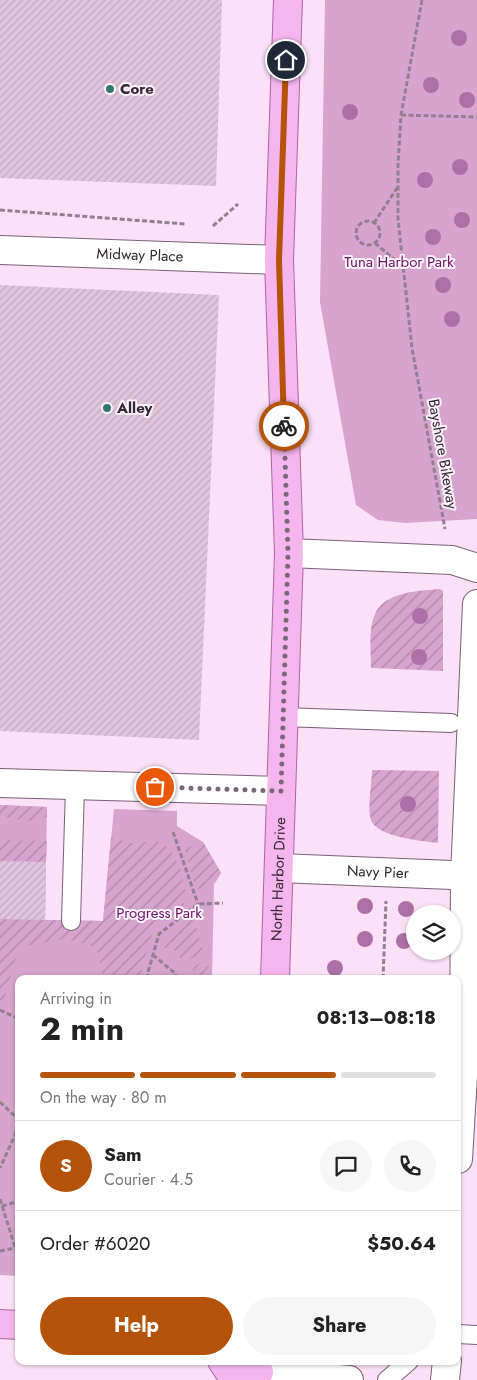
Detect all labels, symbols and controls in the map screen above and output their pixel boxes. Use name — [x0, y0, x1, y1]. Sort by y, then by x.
pin — [265, 39, 307, 81]
icon: home — [272, 46, 300, 74]
place label: Core — [120, 78, 154, 100]
marker: Core — [104, 83, 116, 95]
street label: Midway Place — [96, 242, 184, 268]
park label: Tuna Harbor Park — [344, 251, 454, 273]
place label: Alley — [116, 397, 152, 419]
street label: Bayshore Bikeway — [422, 397, 464, 511]
courier — [259, 401, 309, 451]
marker: Alley — [101, 402, 113, 414]
icon: bike — [270, 412, 298, 440]
pin — [134, 766, 176, 808]
icon: bag — [141, 773, 169, 801]
street label: North Harbor Drive — [265, 816, 291, 941]
street label: Navy Pier — [347, 860, 410, 884]
park label: Progress Park — [116, 902, 202, 924]
map controls — [406, 905, 461, 960]
button: layers — [406, 905, 461, 960]
text: Arriving in — [40, 987, 112, 1010]
text: 08:13–08:18 — [317, 1004, 436, 1031]
text: 2 min — [40, 1006, 124, 1052]
text: On the way · 80 m — [40, 1086, 167, 1109]
button: chat — [320, 1140, 372, 1192]
button: phone — [384, 1140, 436, 1192]
text: Sam — [104, 1141, 142, 1168]
text: S — [60, 1152, 72, 1179]
text: Courier · 4.5 — [104, 1168, 193, 1191]
text: Order #6020 — [40, 1230, 150, 1257]
text: $50.64 — [367, 1230, 436, 1257]
button: Help — [40, 1297, 233, 1355]
button: Share — [243, 1297, 436, 1355]

